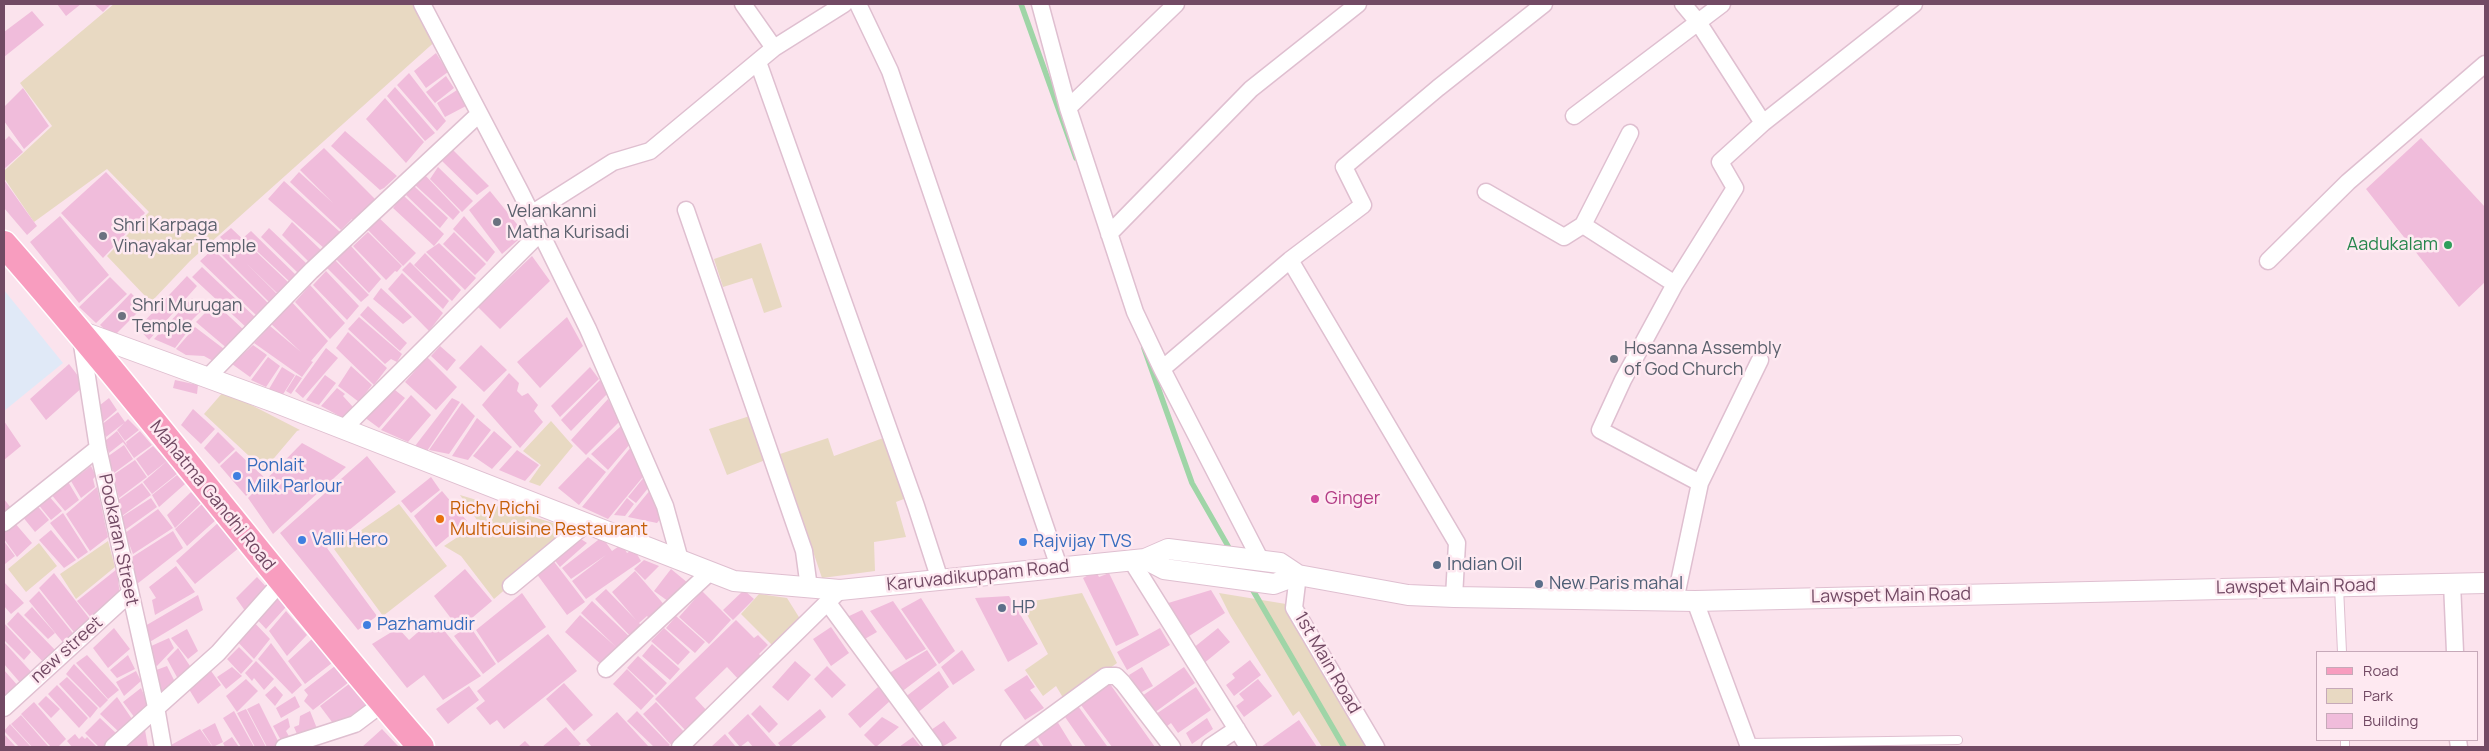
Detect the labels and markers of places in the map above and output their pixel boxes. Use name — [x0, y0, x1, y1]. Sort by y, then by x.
place label: Velankanni Matha Kurisadi — [507, 201, 629, 243]
place label: Shri Karpaga Vinayakar Temple — [113, 215, 256, 258]
marker: Velankanni Matha Kurisadi — [491, 216, 503, 228]
marker: Shri Karpaga Vinayakar Temple — [97, 230, 109, 242]
place label: Aadukalam — [2347, 234, 2438, 256]
marker: Aadukalam — [2442, 239, 2454, 251]
place label: Shri Murugan Temple — [132, 295, 242, 338]
marker: Shri Murugan Temple — [116, 310, 128, 322]
place label: Hosanna Assembly of God Church — [1624, 338, 1781, 380]
marker: Hosanna Assembly of God Church — [1608, 353, 1620, 365]
place label: Ponlait Milk Parlour — [247, 455, 342, 498]
marker: Ponlait Milk Parlour — [231, 470, 243, 482]
place label: Ginger — [1325, 488, 1380, 510]
marker: Ginger — [1309, 493, 1321, 505]
place label: Richy Richi Multicuisine Restaurant — [450, 498, 648, 540]
marker: Richy Richi Multicuisine Restaurant — [434, 513, 446, 525]
place label: Valli Hero — [312, 529, 388, 551]
place label: Rajvijay TVS — [1033, 531, 1132, 553]
marker: Valli Hero — [296, 534, 308, 546]
marker: Rajvijay TVS — [1017, 536, 1029, 548]
place label: Indian Oil — [1447, 554, 1522, 576]
marker: Indian Oil — [1431, 559, 1443, 571]
place label: New Paris mahal — [1549, 573, 1683, 595]
marker: New Paris mahal — [1533, 578, 1545, 590]
place label: HP — [1012, 597, 1035, 619]
marker: HP — [996, 602, 1008, 614]
place label: Pazhamudir — [377, 614, 475, 636]
marker: Pazhamudir — [361, 619, 373, 631]

